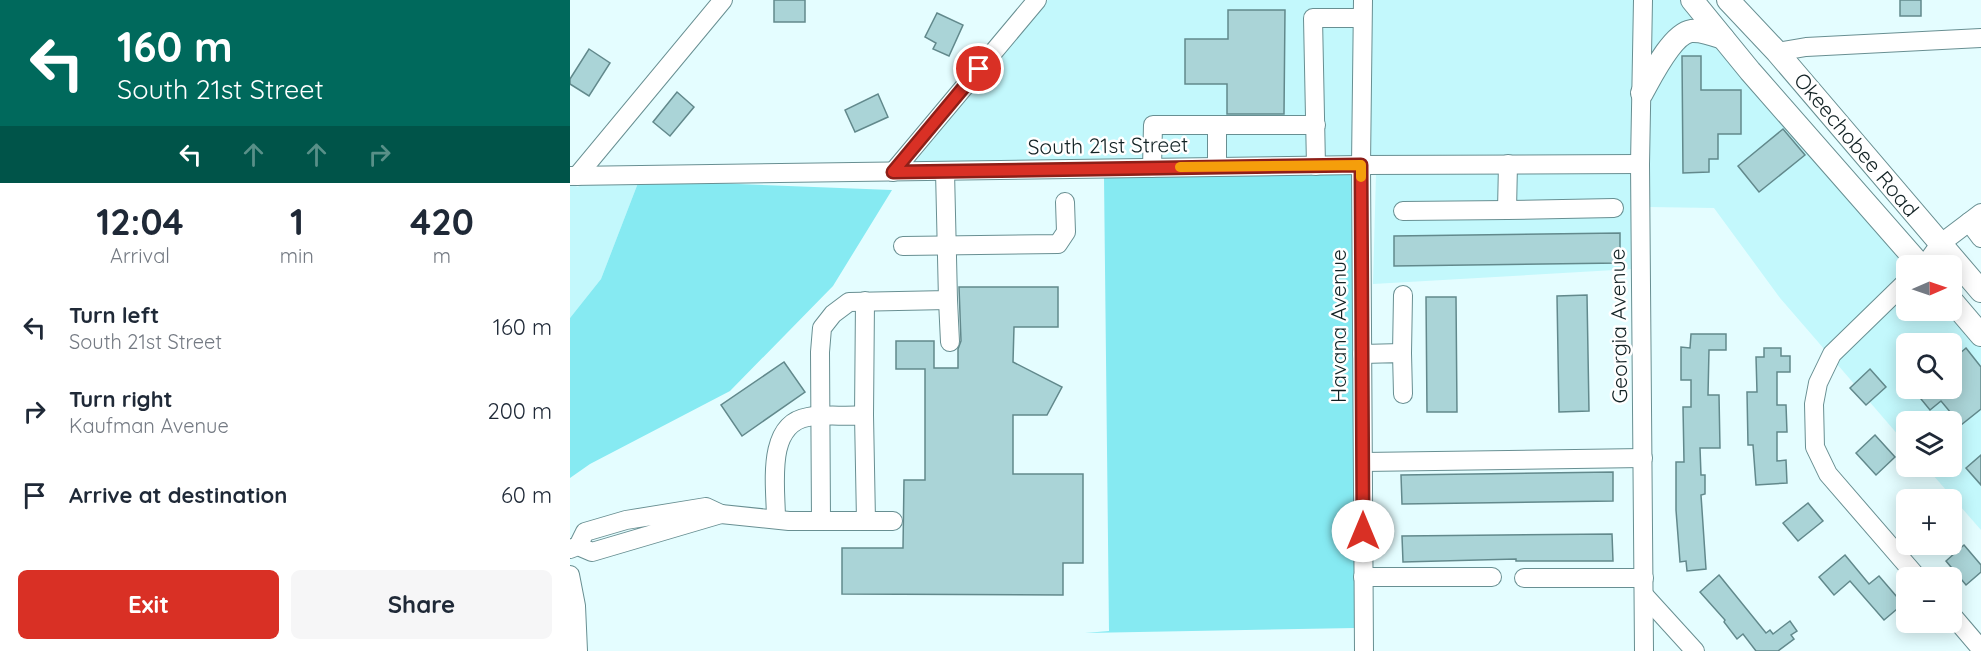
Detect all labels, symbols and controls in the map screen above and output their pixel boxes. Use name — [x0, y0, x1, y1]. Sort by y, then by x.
text: 160 m — [117, 20, 233, 73]
icon: left — [18, 24, 96, 102]
pin — [953, 43, 1004, 94]
icon: arrive — [962, 52, 995, 85]
street label: Okeechobee Road — [1789, 67, 1925, 222]
text: South 21st Street — [117, 72, 324, 106]
street label: South 21st Street — [1027, 131, 1189, 159]
icon: left — [174, 138, 207, 171]
icon: ahead — [237, 138, 270, 171]
icon: ahead — [300, 138, 333, 171]
icon: right — [363, 138, 396, 171]
text: 12:04 — [96, 199, 184, 244]
text: 1 — [290, 199, 304, 244]
text: 420 — [410, 199, 474, 244]
text: Arrival — [110, 243, 170, 268]
text: min — [280, 243, 314, 268]
text: m — [433, 243, 451, 268]
street label: Georgia Avenue — [1604, 248, 1632, 404]
street label: Havana Avenue — [1325, 249, 1351, 403]
north arrow — [1896, 255, 1962, 321]
map controls — [1896, 255, 1962, 633]
text: Turn left — [69, 301, 159, 329]
icon: left — [18, 311, 51, 344]
text: 160 m — [493, 313, 552, 341]
text: South 21st Street — [69, 329, 222, 354]
button: search — [1896, 333, 1962, 399]
text: Turn right — [69, 385, 173, 413]
icon: right — [18, 395, 51, 428]
text: 200 m — [488, 397, 552, 425]
button: layers — [1896, 411, 1962, 477]
text: Kaufman Avenue — [69, 413, 229, 438]
icon: arrive — [18, 479, 51, 512]
text: Arrive at destination — [69, 481, 287, 509]
text: 60 m — [501, 481, 552, 509]
button: + — [1896, 489, 1962, 555]
position arrow — [1331, 499, 1395, 563]
button: − — [1896, 567, 1962, 633]
button: Exit — [18, 570, 279, 639]
button: Share — [291, 570, 552, 639]

